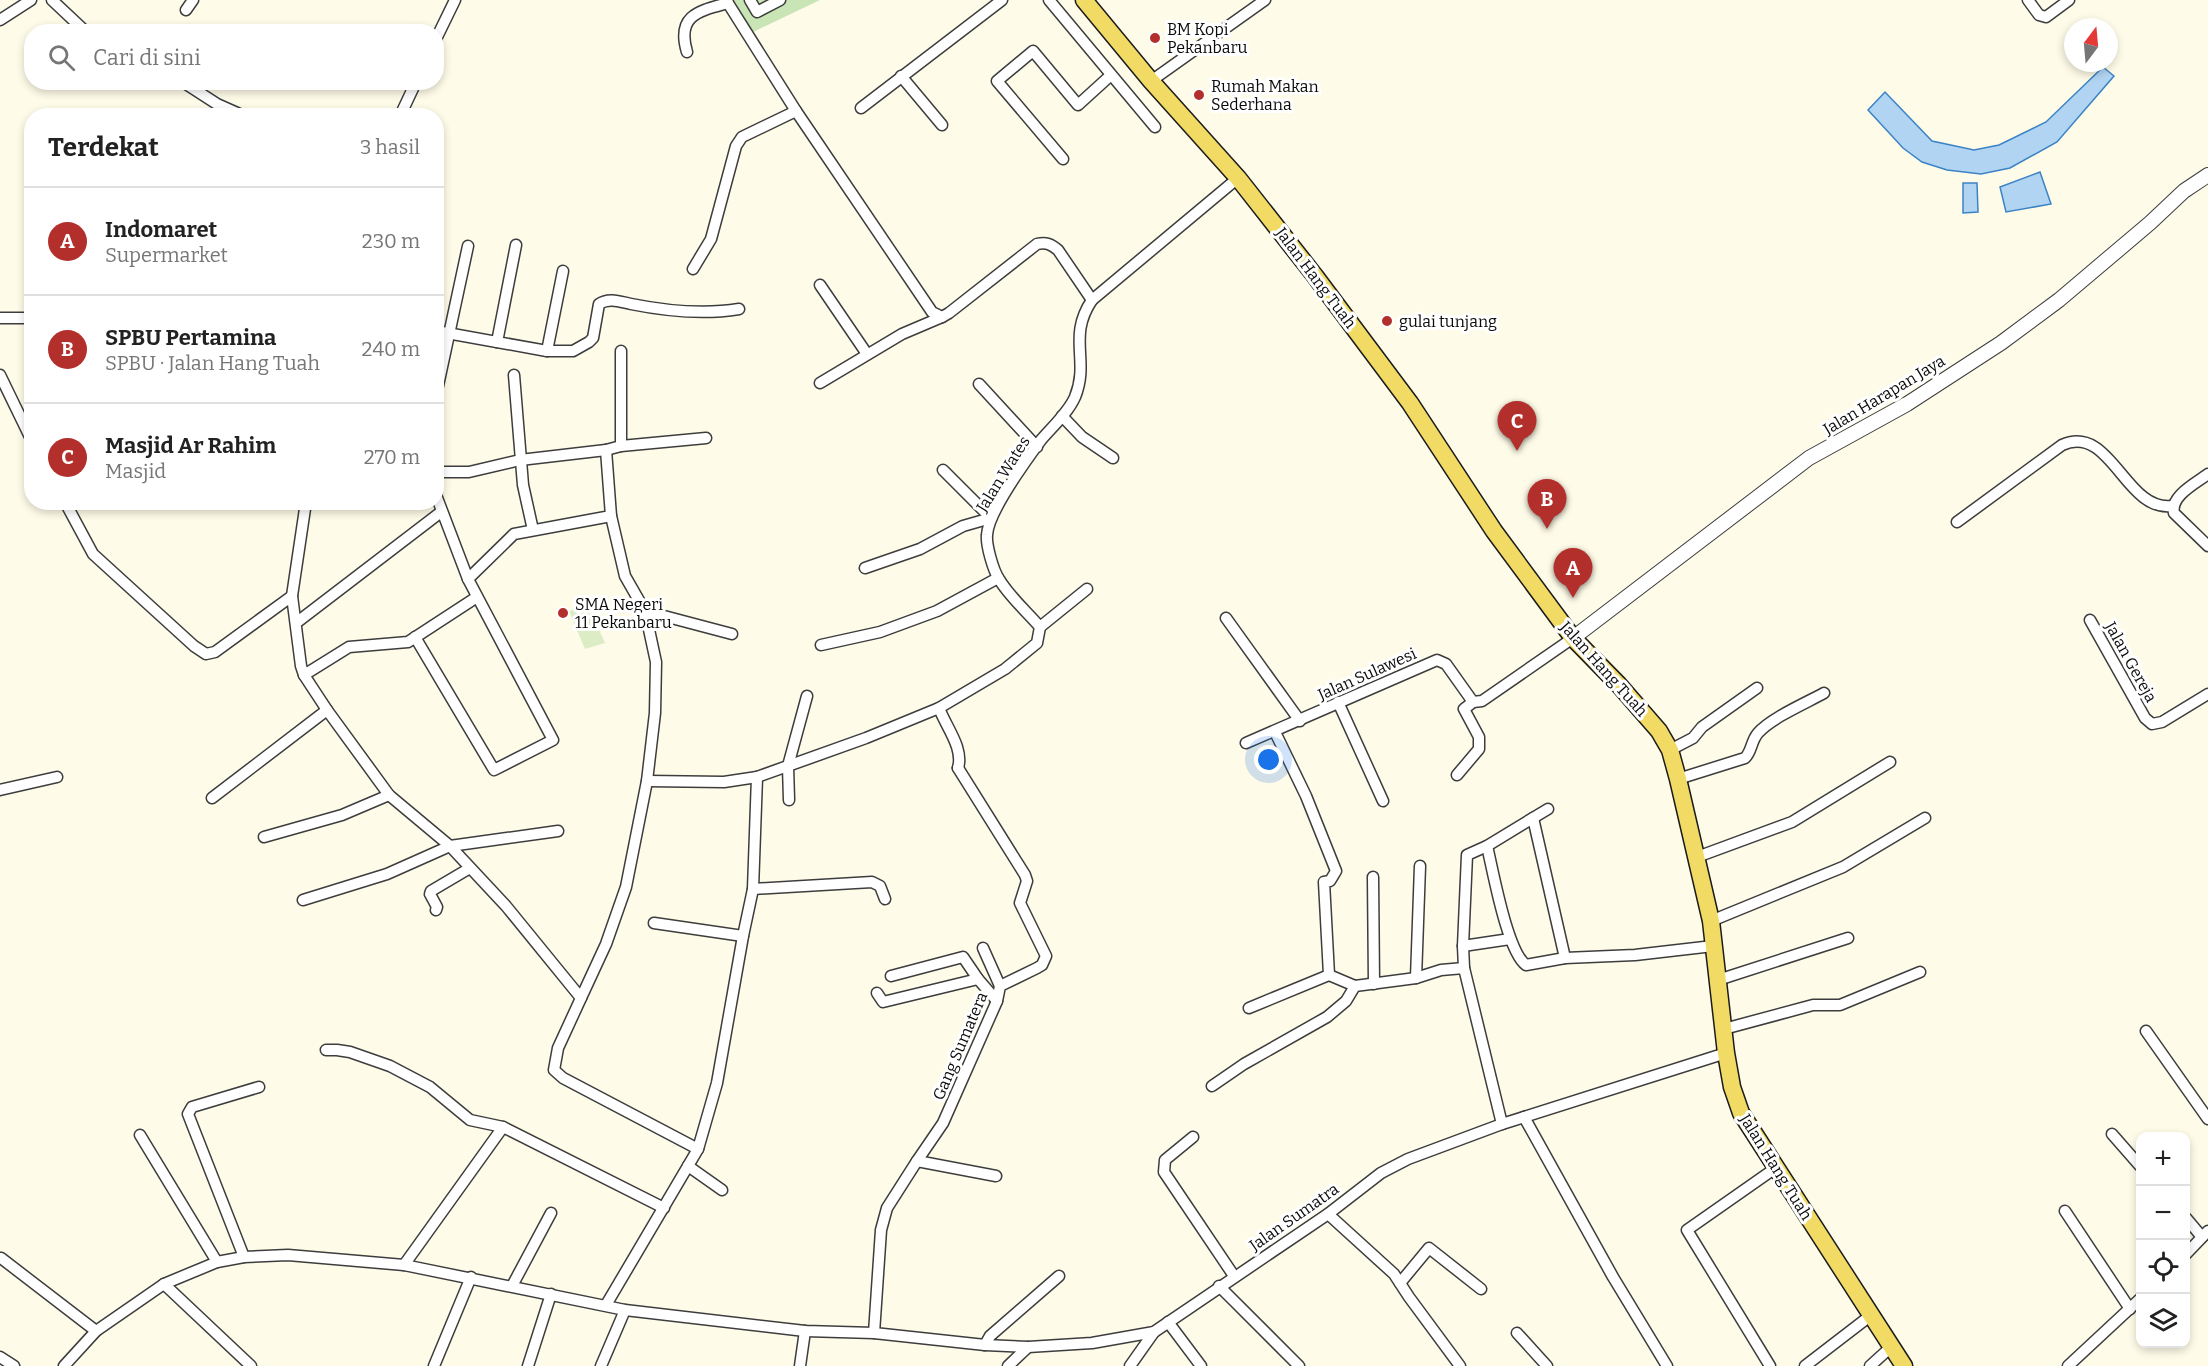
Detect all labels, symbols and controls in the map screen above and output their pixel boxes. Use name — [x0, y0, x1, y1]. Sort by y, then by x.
north arrow — [2064, 18, 2118, 72]
place label: BM Kopi Pekanbaru — [1167, 20, 1248, 57]
search box — [24, 24, 444, 90]
marker: BM Kopi Pekanbaru — [1148, 31, 1162, 45]
icon: search — [45, 41, 78, 74]
text: Cari di sini — [93, 44, 201, 71]
place label: Rumah Makan Sederhana — [1211, 77, 1319, 114]
marker: Rumah Makan Sederhana — [1192, 88, 1206, 102]
text: Terdekat — [48, 132, 159, 163]
text: 3 hasil — [360, 135, 420, 159]
text: Indomaret — [105, 216, 217, 243]
street label: Jalan Hang Tuah — [1271, 223, 1360, 332]
text: A — [60, 229, 75, 253]
text: 230 m — [362, 229, 420, 253]
text: Supermarket — [105, 243, 228, 267]
place label: gulai tunjang — [1399, 312, 1497, 331]
marker: gulai tunjang — [1380, 314, 1394, 328]
text: SPBU Pertamina — [105, 324, 276, 351]
text: B — [61, 337, 74, 361]
text: 240 m — [362, 337, 420, 361]
text: SPBU · Jalan Hang Tuah — [105, 351, 320, 375]
street label: Jalan Harapan Jaya — [1819, 351, 1948, 439]
pin: C — [1498, 402, 1537, 451]
text: Masjid Ar Rahim — [105, 432, 276, 459]
street label: Jalan Wates — [972, 433, 1034, 516]
text: C — [61, 445, 74, 469]
text: 270 m — [364, 445, 420, 469]
text: Masjid — [105, 459, 166, 483]
pin: B — [1528, 480, 1566, 529]
pin: A — [1554, 548, 1592, 598]
place label: SMA Negeri 11 Pekanbaru — [575, 595, 672, 632]
marker: SMA Negeri 11 Pekanbaru — [556, 606, 570, 620]
street label: Jalan Hang Tuah — [1556, 617, 1652, 720]
street label: Jalan Gereja — [2101, 618, 2161, 706]
street label: Jalan Sulawesi — [1314, 644, 1419, 705]
your location — [1254, 745, 1283, 774]
street label: Gang Sumatera — [929, 989, 991, 1103]
street label: Jalan Hang Tuah — [1735, 1110, 1816, 1224]
map controls — [2136, 1132, 2190, 1348]
button: + — [2136, 1132, 2190, 1186]
street label: Jalan Sumatra — [1245, 1179, 1342, 1255]
button: − — [2136, 1186, 2190, 1240]
button: locate — [2136, 1240, 2190, 1294]
button: layers — [2136, 1294, 2190, 1348]

